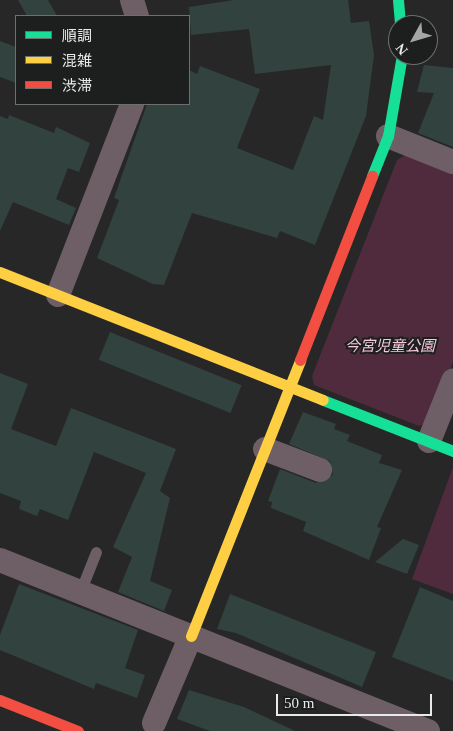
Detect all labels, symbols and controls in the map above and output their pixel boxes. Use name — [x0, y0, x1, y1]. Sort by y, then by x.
legend — [15, 15, 190, 105]
north arrow — [388, 15, 438, 65]
text: 順調 — [62, 28, 92, 44]
text: N — [393, 40, 411, 58]
text: 混雑 — [62, 53, 92, 69]
text: 渋滞 — [62, 78, 92, 94]
park label: 今宮児童公園 — [345, 338, 435, 356]
scale bar — [278, 684, 434, 716]
text: 50 m — [284, 695, 314, 711]

